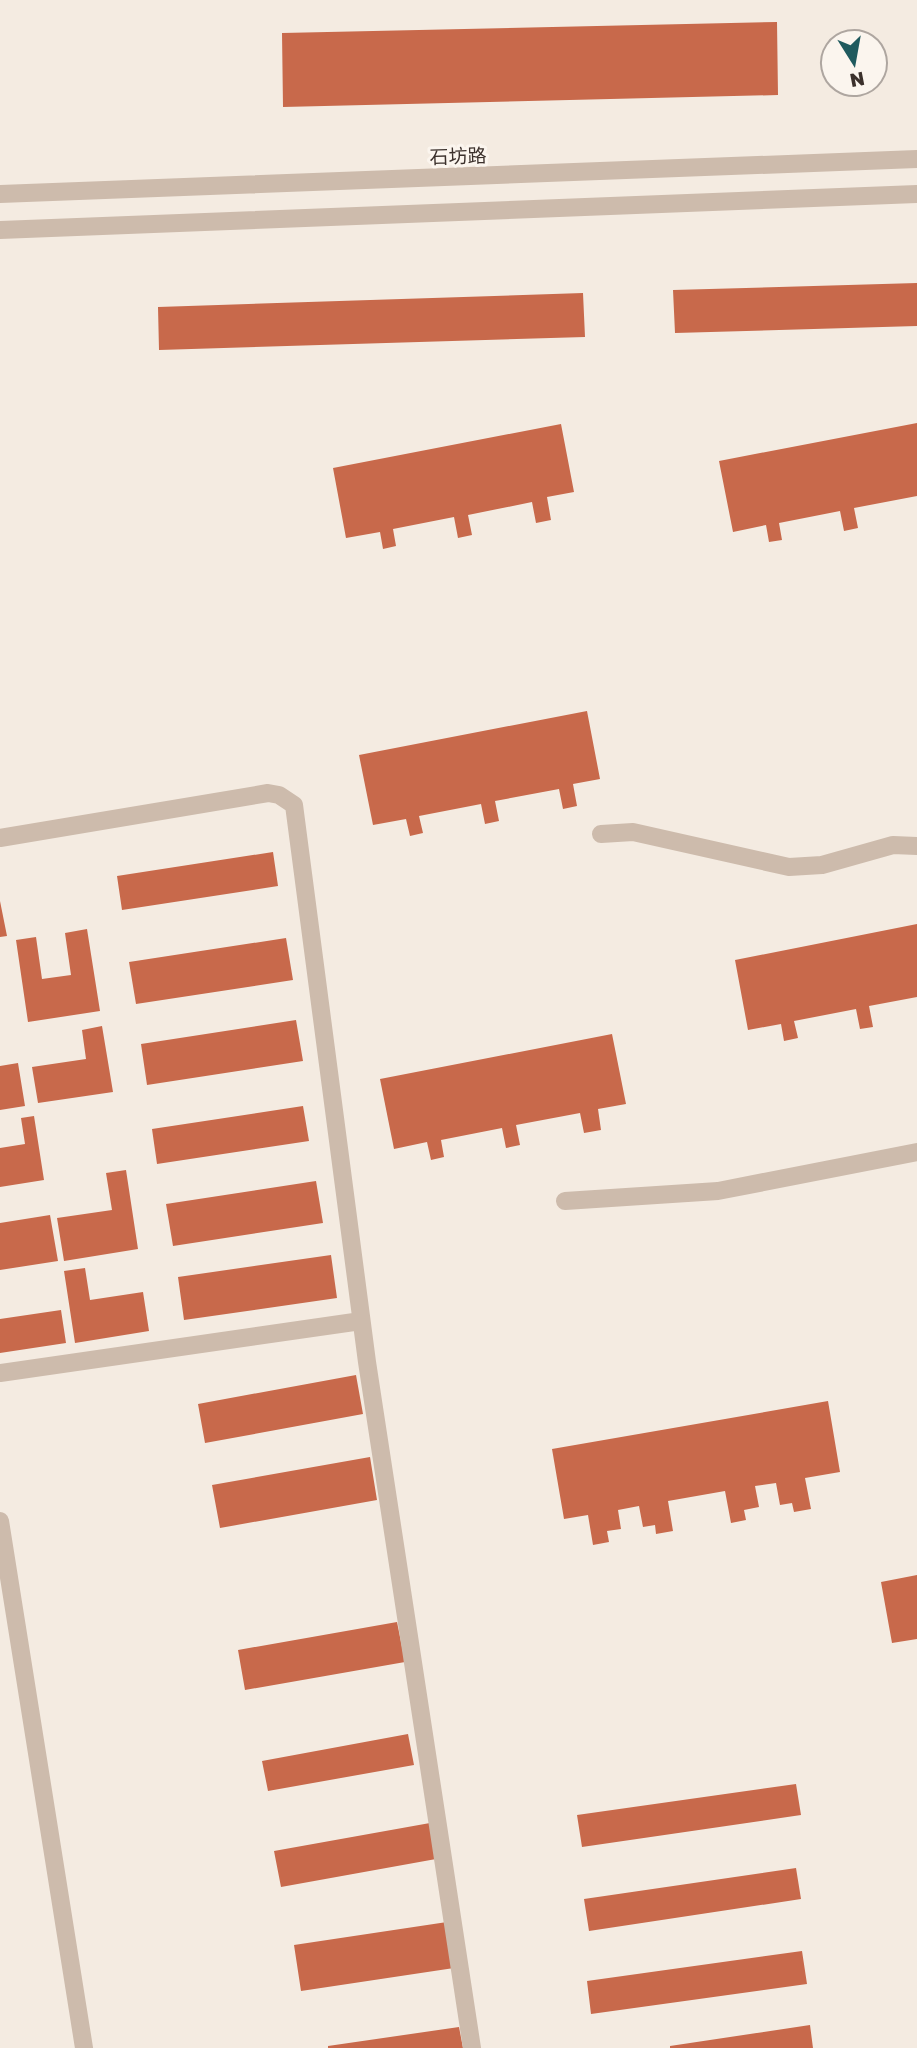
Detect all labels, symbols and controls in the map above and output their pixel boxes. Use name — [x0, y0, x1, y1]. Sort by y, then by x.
north arrow — [819, 28, 889, 98]
text: N — [848, 68, 867, 93]
street label: 石坊路 — [429, 143, 487, 168]

